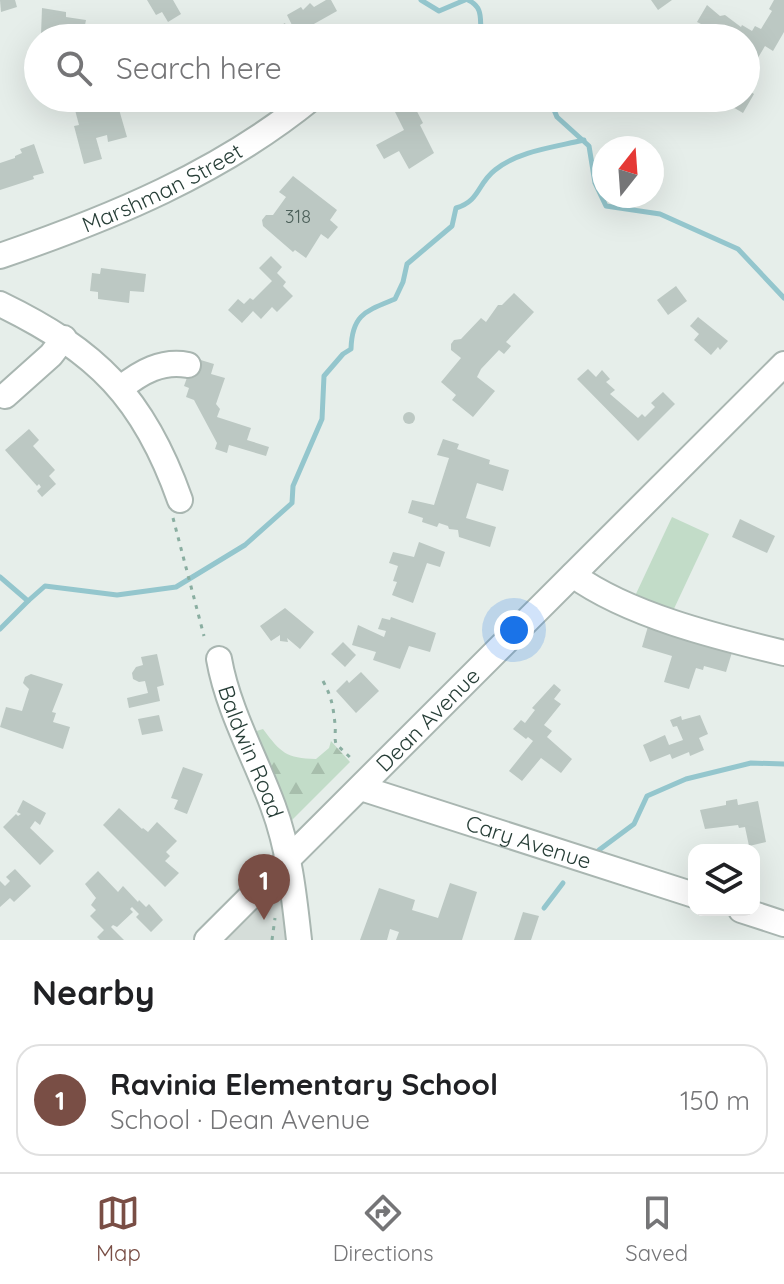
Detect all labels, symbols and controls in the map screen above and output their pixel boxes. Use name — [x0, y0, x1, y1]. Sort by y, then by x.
search box — [24, 24, 760, 112]
icon: search — [52, 46, 96, 90]
text: Search here — [116, 49, 282, 87]
north arrow — [592, 136, 664, 208]
street label: Marshman Street — [78, 137, 248, 239]
house number: 318 — [285, 205, 311, 228]
your location — [494, 610, 534, 650]
street label: Dean Avenue — [370, 662, 486, 777]
street label: Baldwin Road — [212, 682, 290, 821]
street label: Cary Avenue — [462, 809, 595, 875]
map controls — [688, 844, 760, 916]
button: layers — [688, 844, 760, 916]
pin: 1 — [238, 854, 290, 920]
text: Nearby — [32, 971, 155, 1014]
text: Ravinia Elementary School — [110, 1065, 498, 1103]
text: 1 — [55, 1084, 65, 1117]
text: 150 m — [680, 1084, 750, 1117]
text: School · Dean Avenue — [110, 1103, 370, 1136]
tab: Map — [96, 1191, 141, 1267]
tab: Directions — [333, 1191, 433, 1267]
tab: Saved — [625, 1191, 688, 1267]

